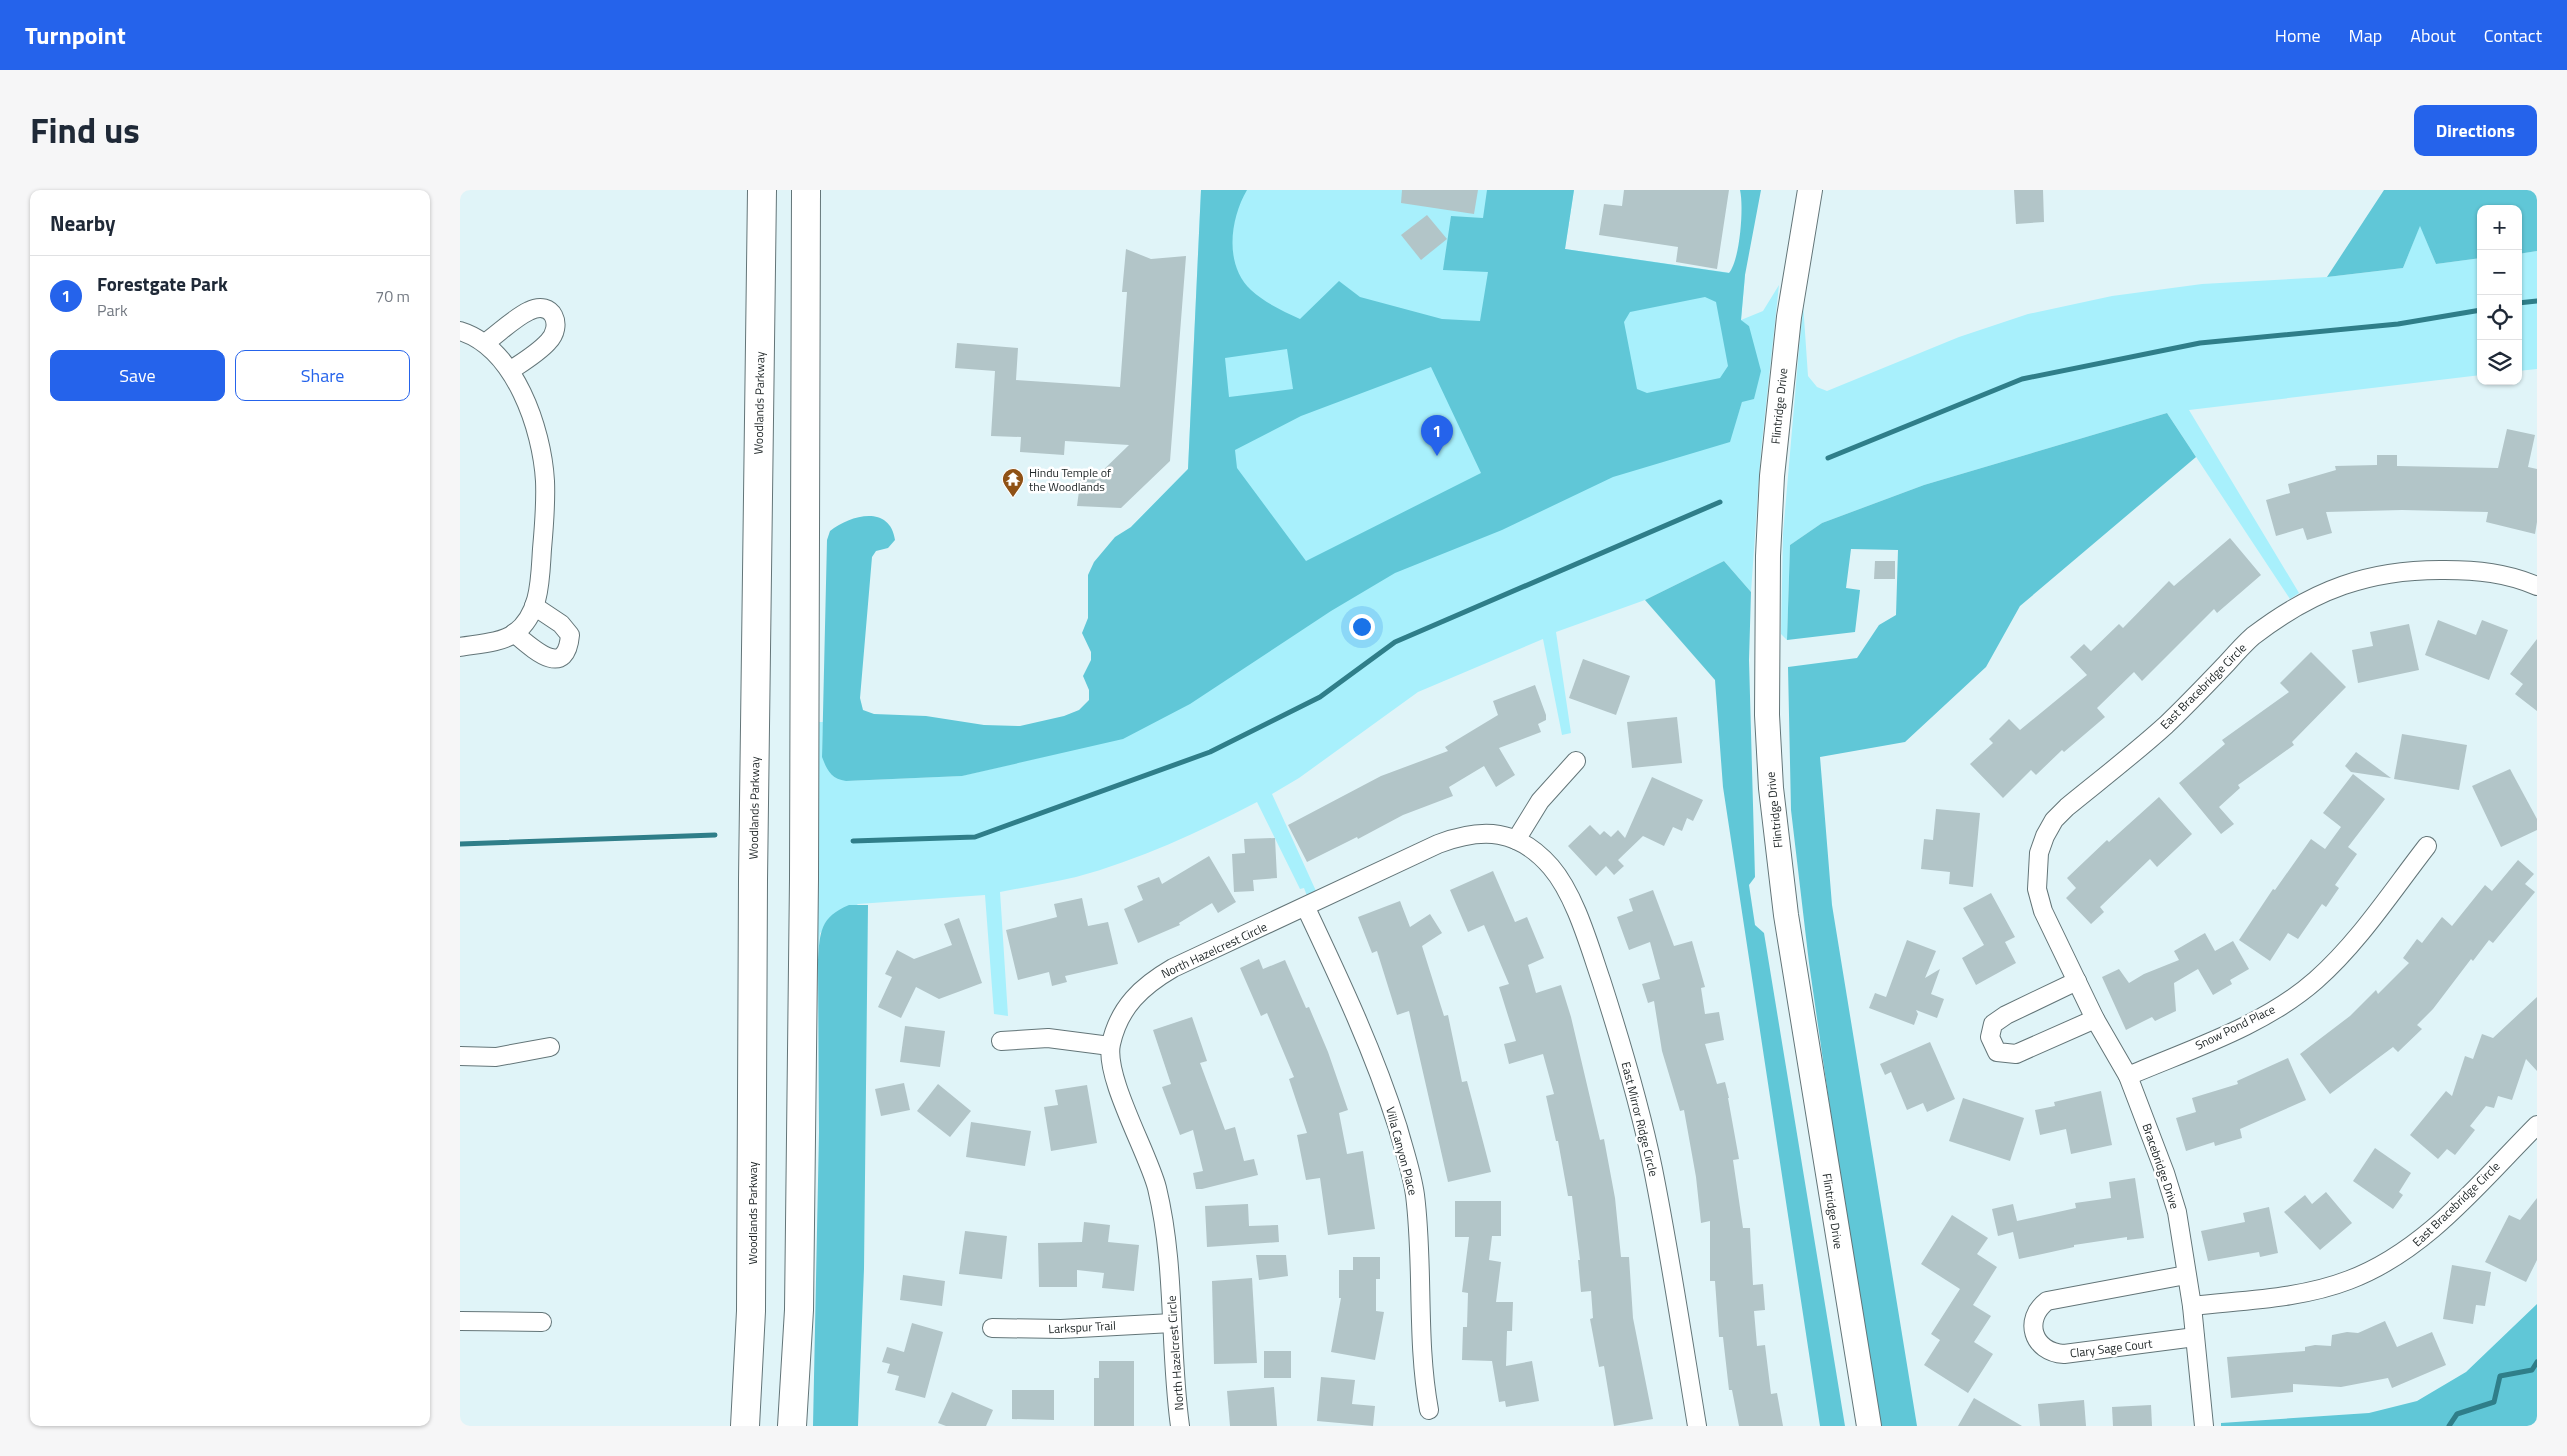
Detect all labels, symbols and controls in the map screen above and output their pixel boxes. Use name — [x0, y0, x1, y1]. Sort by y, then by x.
text: Turnpoint — [25, 17, 126, 53]
text: Home — [2275, 22, 2321, 49]
text: Map — [2349, 22, 2382, 49]
text: About — [2410, 22, 2456, 49]
text: Contact — [2484, 22, 2542, 49]
text: Find us — [30, 103, 140, 157]
button: Directions — [2414, 105, 2537, 156]
map controls — [2477, 205, 2522, 385]
button: + — [2477, 205, 2522, 250]
text: Nearby — [50, 207, 115, 239]
button: − — [2477, 250, 2522, 295]
text: Forestgate Park — [97, 269, 228, 298]
text: 1 — [62, 284, 70, 308]
text: 70 m — [375, 284, 410, 308]
button: locate — [2477, 295, 2522, 340]
text: Park — [97, 298, 128, 322]
button: layers — [2477, 340, 2522, 385]
button: Save — [50, 350, 225, 401]
button: Share — [235, 350, 410, 401]
street label: Woodlands Parkway — [749, 351, 769, 455]
street label: Flintridge Drive — [1766, 367, 1792, 445]
pin: 1 — [1421, 415, 1453, 456]
place label: Hindu Temple of the Woodlands — [1029, 463, 1111, 496]
temple icon: Hindu Temple of the Woodlands — [1001, 467, 1025, 498]
your location — [1349, 614, 1375, 640]
street label: East Bracebridge Circle — [2155, 638, 2251, 734]
street label: Woodlands Parkway — [744, 756, 764, 860]
street label: Flintridge Drive — [1761, 771, 1787, 849]
street label: North Hazelcrest Circle — [1158, 917, 1270, 983]
street label: Snow Pond Place — [2192, 999, 2278, 1055]
street label: East Mirror Ridge Circle — [1617, 1060, 1663, 1178]
street label: Villa Canyon Place — [1381, 1105, 1423, 1197]
street label: Bracebridge Drive — [2137, 1121, 2185, 1211]
street label: East Bracebridge Circle — [2408, 1157, 2504, 1251]
street label: Woodlands Parkway — [743, 1161, 762, 1265]
street label: Flintridge Drive — [1818, 1172, 1848, 1250]
street label: North Hazelcrest Circle — [1162, 1295, 1188, 1411]
street label: Larkspur Trail — [1048, 1316, 1116, 1338]
street label: Clary Sage Court — [2069, 1333, 2154, 1362]

